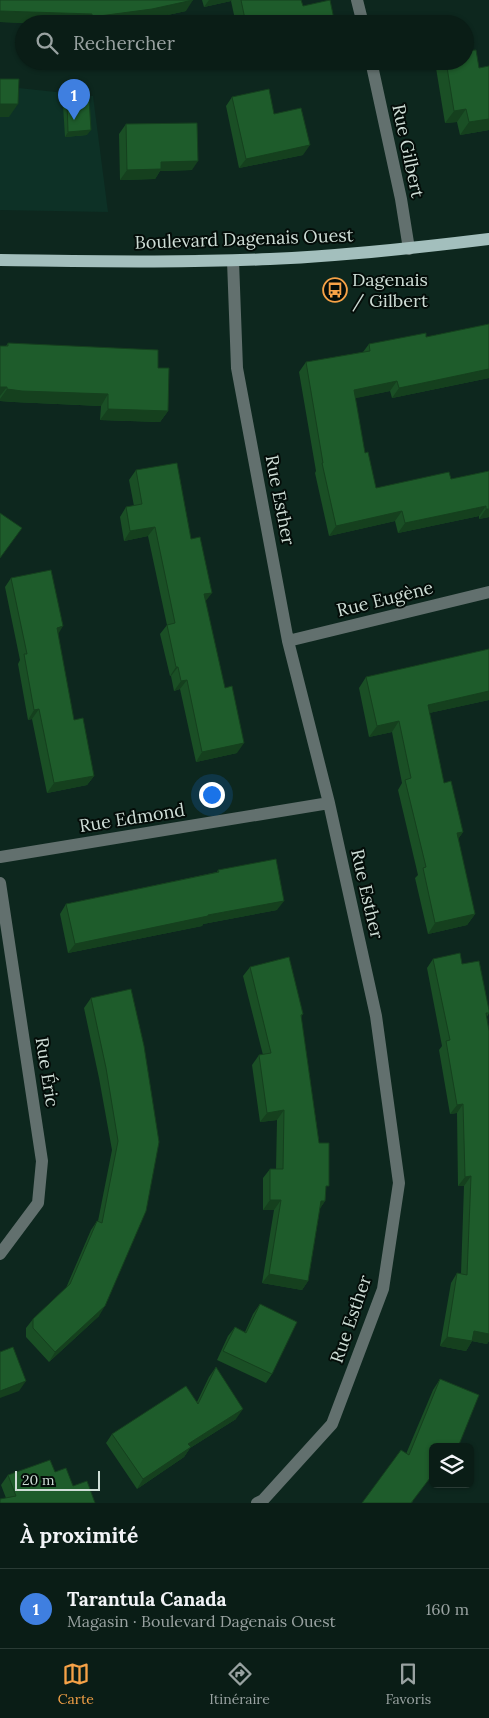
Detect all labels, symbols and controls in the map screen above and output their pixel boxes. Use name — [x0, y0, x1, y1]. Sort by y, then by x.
search box — [15, 15, 474, 70]
icon: search — [33, 29, 61, 57]
text: Rechercher — [73, 31, 175, 55]
pin: 1 — [58, 79, 90, 120]
street label: Rue Gilbert — [387, 102, 430, 200]
street label: Boulevard Dagenais Ouest — [134, 223, 354, 254]
place label: Dagenais / Gilbert — [352, 268, 428, 312]
bus stop icon: Dagenais / Gilbert — [322, 277, 348, 303]
street label: Rue Esther — [260, 453, 301, 547]
street label: Rue Eugène — [334, 575, 436, 622]
your location — [199, 782, 225, 808]
street label: Rue Edmond — [77, 798, 187, 837]
street label: Rue Esther — [346, 847, 389, 941]
street label: Rue Éric — [31, 1035, 64, 1108]
street label: Rue Esther — [325, 1272, 376, 1366]
map controls — [429, 1443, 474, 1488]
button: layers — [429, 1443, 474, 1488]
scale bar — [15, 1468, 100, 1491]
text: 20 m — [22, 1471, 54, 1489]
text: À proximité — [20, 1522, 138, 1549]
text: Tarantula Canada — [67, 1587, 227, 1611]
text: 1 — [33, 1599, 39, 1619]
text: 160 m — [425, 1599, 469, 1619]
text: Magasin · Boulevard Dagenais Ouest — [67, 1611, 336, 1631]
tab: Carte — [58, 1660, 94, 1708]
tab: Itinéraire — [209, 1660, 270, 1708]
tab: Favoris — [385, 1660, 431, 1708]

